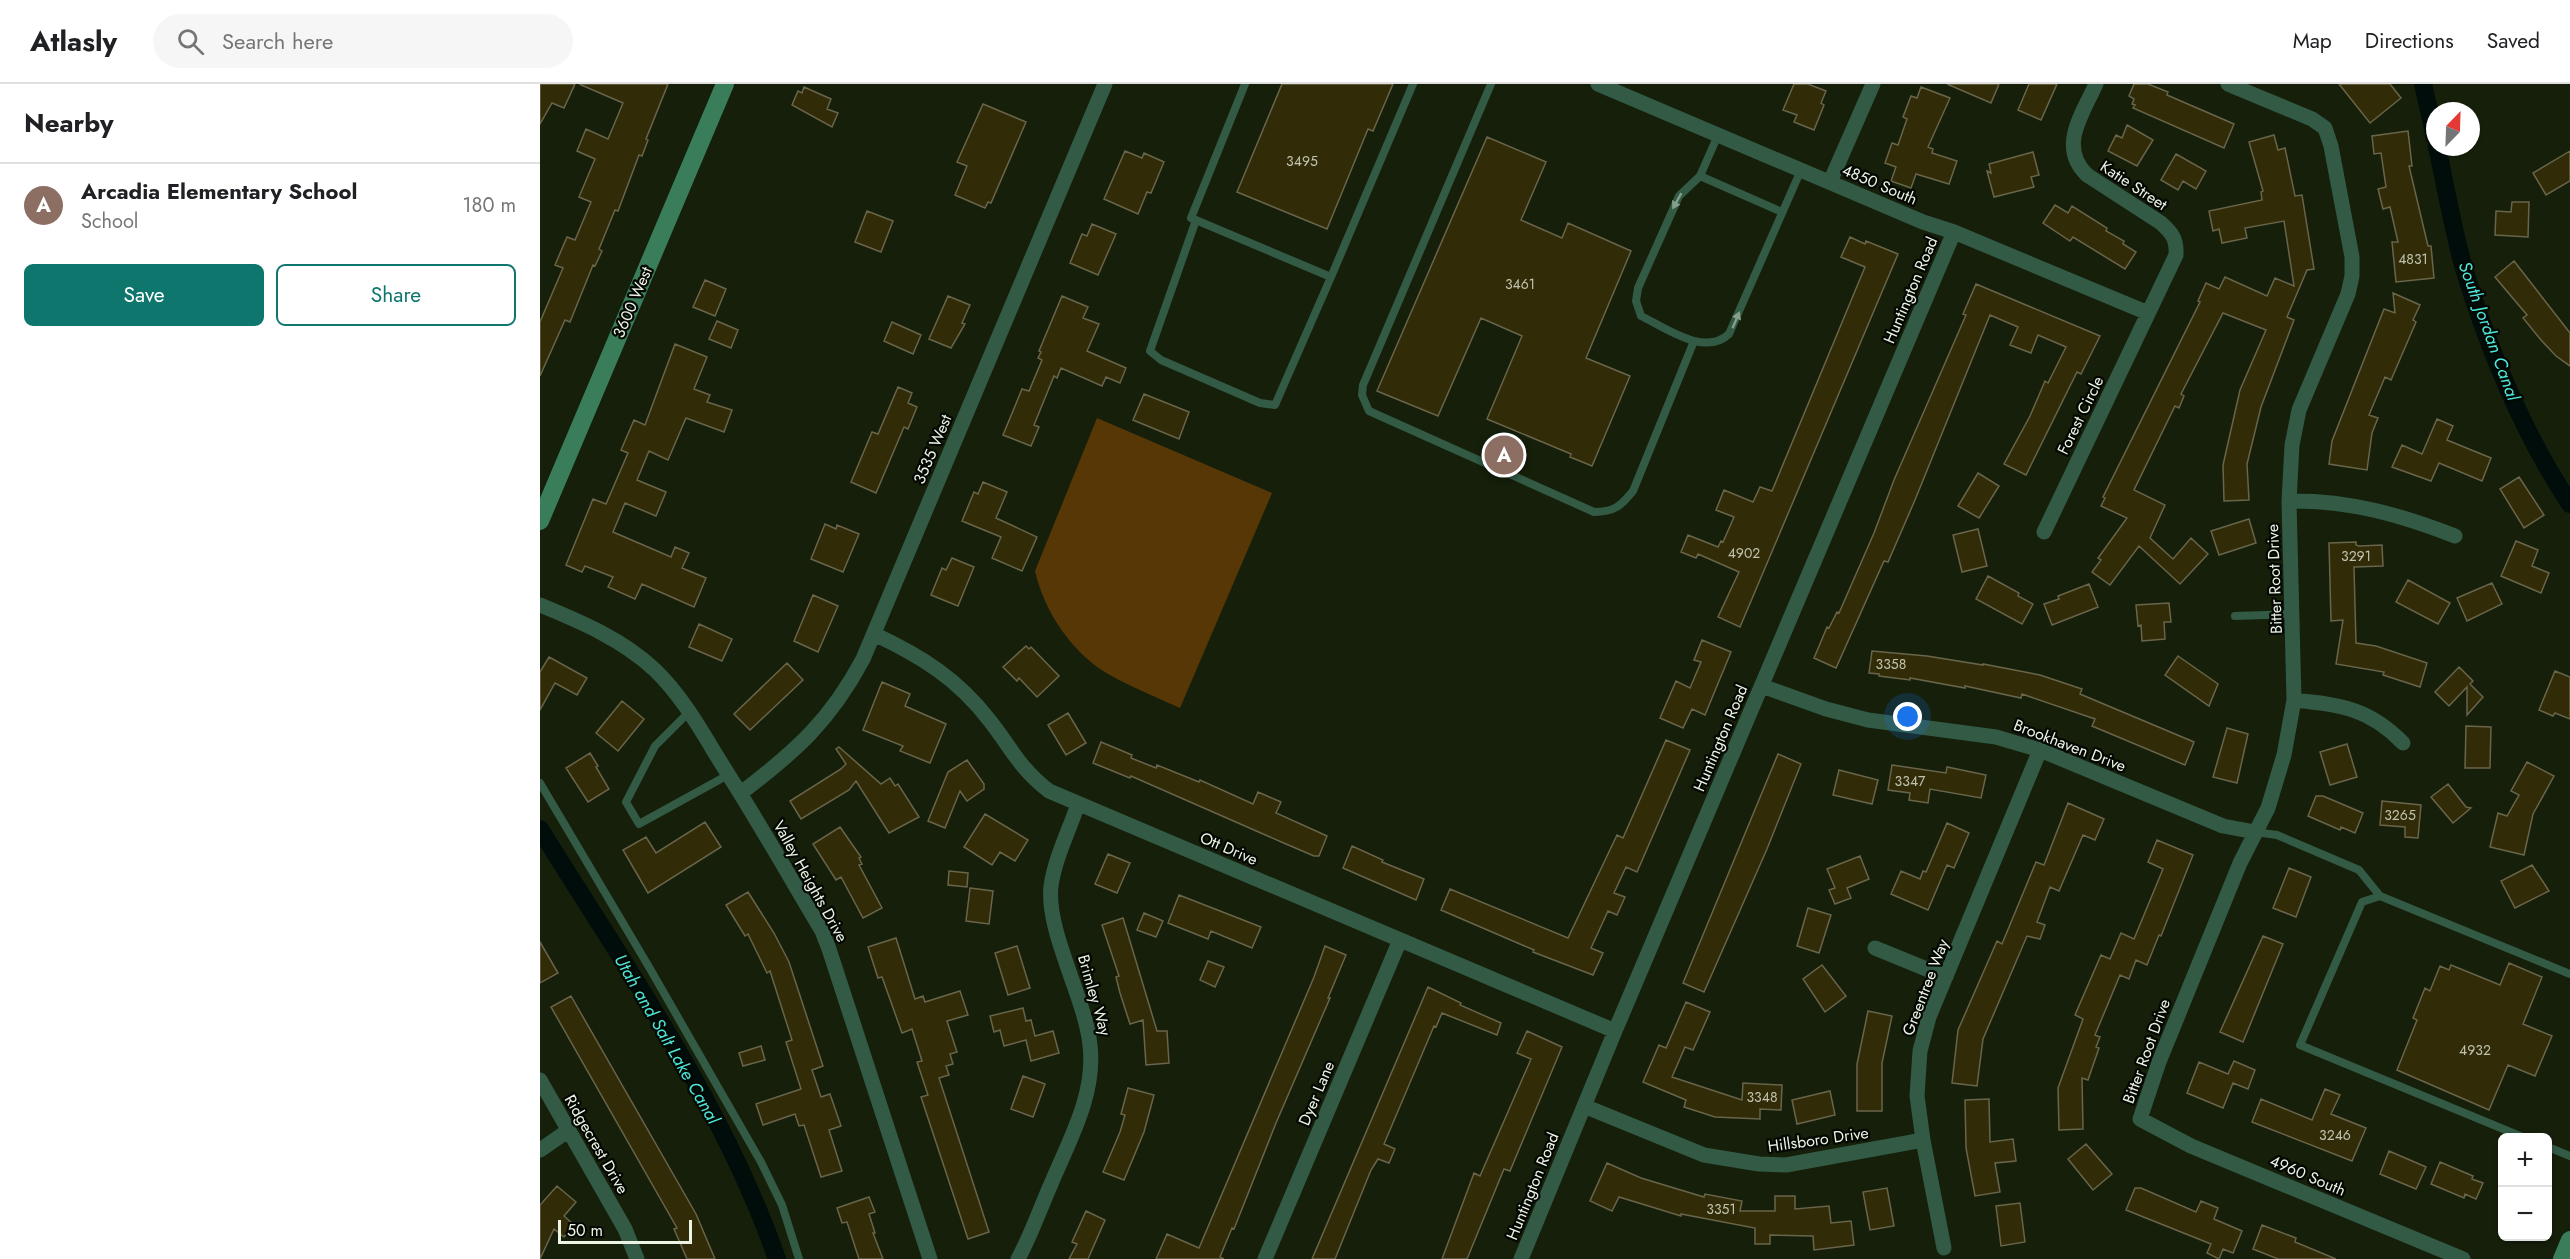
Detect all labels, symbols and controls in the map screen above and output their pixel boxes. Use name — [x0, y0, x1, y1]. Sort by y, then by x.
search box — [153, 14, 573, 68]
text: Atlasly — [30, 21, 117, 62]
icon: search — [174, 25, 207, 58]
text: Search here — [222, 25, 333, 57]
text: Map — [2293, 26, 2332, 56]
text: Directions — [2365, 26, 2454, 56]
text: Saved — [2487, 26, 2540, 56]
north arrow — [2426, 102, 2480, 156]
text: Nearby — [24, 104, 113, 142]
house number: 3495 — [1286, 151, 1318, 171]
street label: Katie Street — [2096, 155, 2172, 216]
street label: 4850 South — [1839, 158, 1921, 211]
text: Arcadia Elementary School — [81, 175, 357, 207]
text: A — [36, 191, 51, 220]
text: 180 m — [462, 191, 516, 220]
one-way arrow — [1672, 193, 1682, 210]
text: School — [81, 207, 138, 236]
street label: Huntington Road — [1878, 233, 1943, 347]
house number: 4831 — [2398, 249, 2428, 269]
water label: South Jordan Canal — [2452, 258, 2527, 405]
street label: 3600 West — [607, 263, 658, 341]
button: Save — [24, 264, 264, 326]
button: Share — [276, 264, 516, 326]
house number: 3461 — [1505, 274, 1535, 294]
one-way arrow — [1731, 311, 1740, 328]
street label: Forest Circle — [2052, 372, 2109, 458]
street label: 3535 West — [908, 411, 957, 487]
pin: A — [1484, 432, 1524, 478]
street label: Bitter Root Drive — [2261, 524, 2288, 634]
house number: 4902 — [1728, 543, 1760, 563]
house number: 3291 — [2341, 546, 2371, 566]
house number: 3358 — [1876, 654, 1906, 674]
street label: Huntington Road — [1688, 681, 1753, 795]
your location — [1893, 702, 1922, 731]
street label: Brookhaven Drive — [2010, 713, 2129, 777]
house number: 3347 — [1895, 771, 1926, 791]
house number: 3265 — [2384, 805, 2416, 825]
street label: Valley Heights Drive — [768, 816, 854, 946]
street label: Ott Drive — [1196, 826, 1261, 871]
street label: Greentree Way — [1896, 935, 1955, 1039]
water label: Utah and Salt Lake Canal — [608, 949, 727, 1129]
street label: Brimley Way — [1072, 952, 1117, 1039]
street label: Bitter Root Drive — [2117, 996, 2176, 1107]
house number: 4932 — [2459, 1040, 2491, 1060]
street label: Dyer Lane — [1293, 1057, 1340, 1129]
house number: 3348 — [1746, 1087, 1778, 1107]
street label: Ridgecrest Drive — [559, 1090, 634, 1198]
street label: Hillsboro Drive — [1766, 1121, 1870, 1158]
house number: 3246 — [2319, 1125, 2351, 1145]
street label: Huntington Road — [1500, 1129, 1564, 1243]
map controls — [2498, 1133, 2552, 1241]
button: + — [2498, 1133, 2552, 1187]
street label: 4960 South — [2266, 1149, 2349, 1202]
button: − — [2498, 1187, 2552, 1241]
house number: 3351 — [1706, 1199, 1736, 1219]
scale bar — [558, 1217, 692, 1244]
text: 50 m — [567, 1219, 603, 1242]

